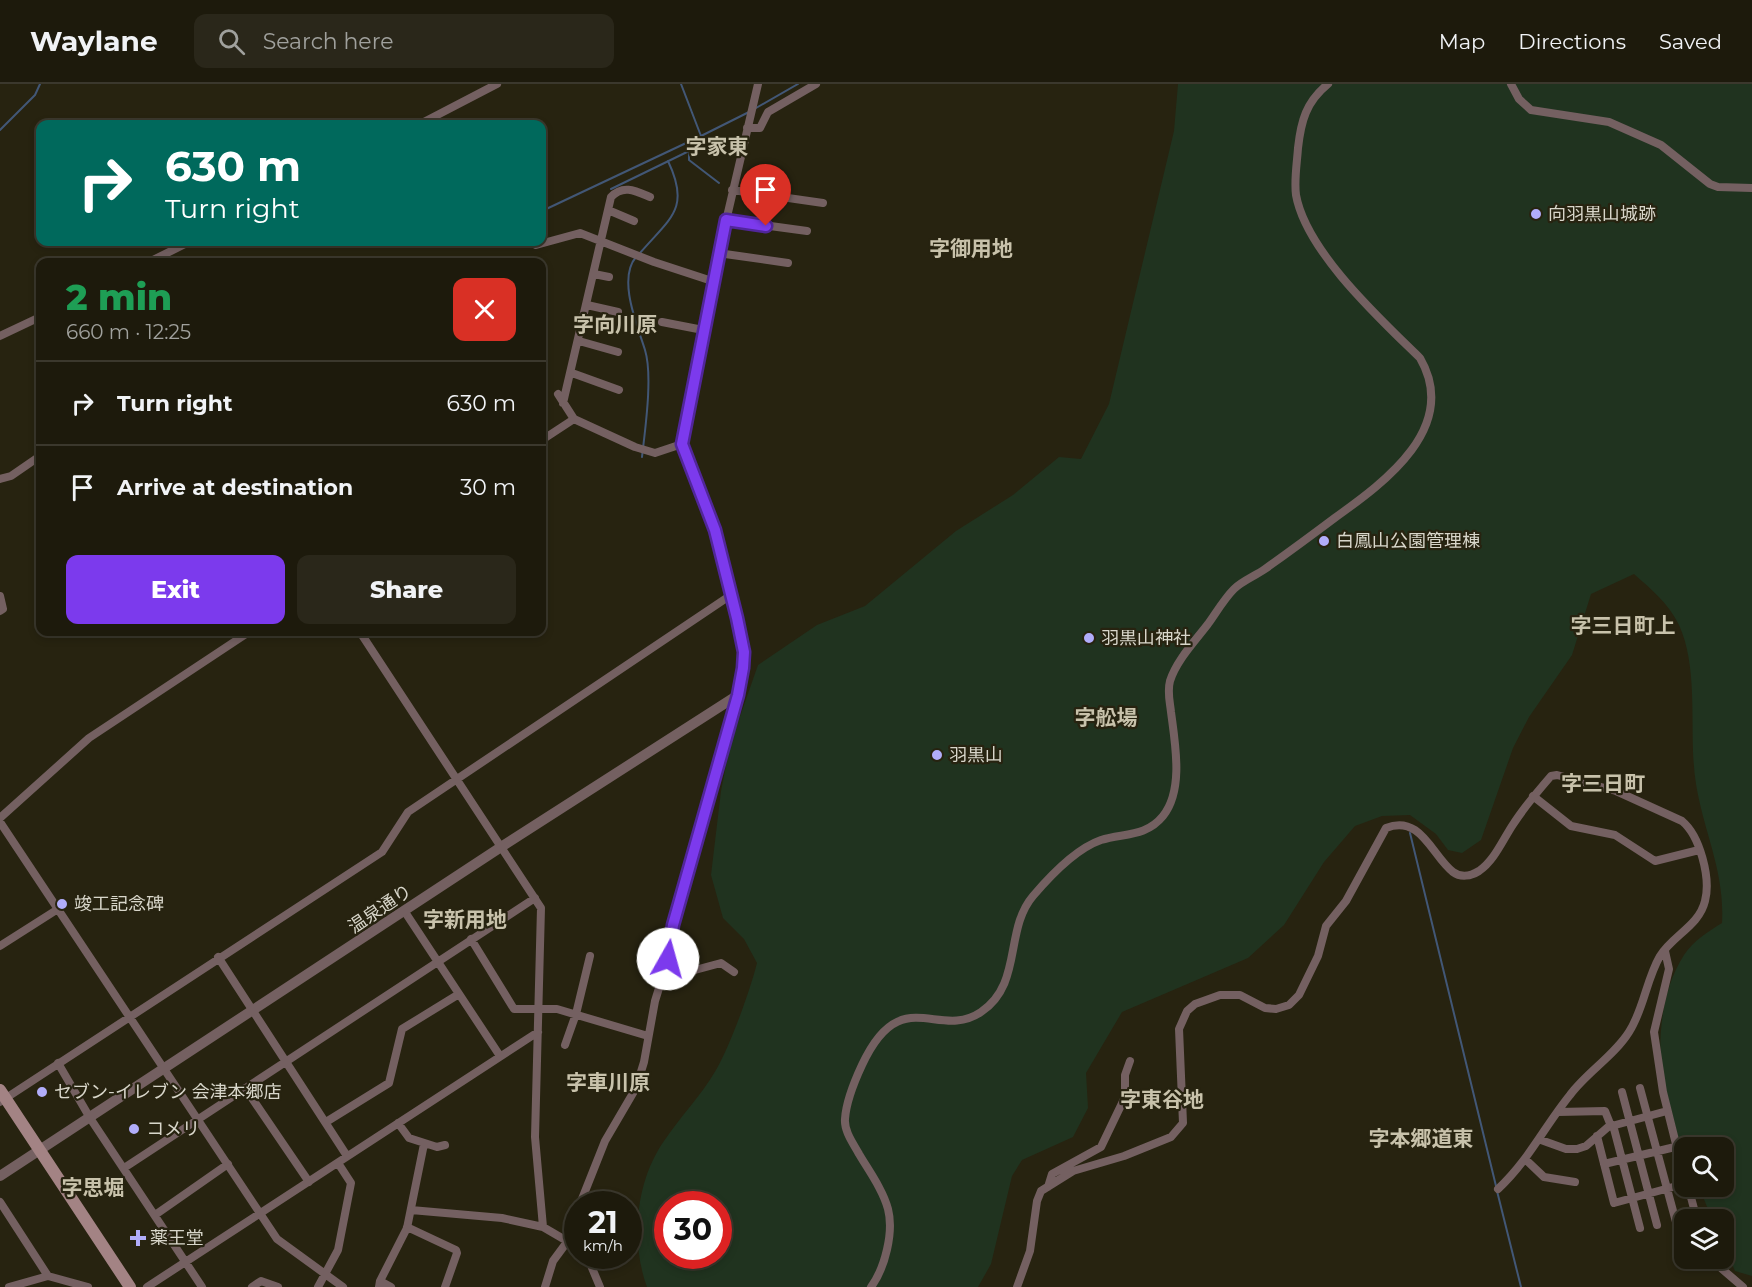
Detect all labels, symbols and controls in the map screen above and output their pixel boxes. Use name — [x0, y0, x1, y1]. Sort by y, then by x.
search box — [194, 14, 614, 68]
text: Waylane — [30, 24, 158, 58]
icon: search — [215, 25, 248, 58]
text: Search here — [263, 28, 393, 55]
text: Map — [1439, 29, 1485, 54]
text: Directions — [1518, 29, 1626, 54]
text: Saved — [1659, 29, 1722, 54]
district label: 字家東 — [686, 134, 749, 159]
text: 630 m — [165, 140, 301, 192]
icon: right — [66, 144, 144, 222]
pin — [740, 164, 791, 226]
icon: arrive — [749, 173, 782, 206]
text: Turn right — [165, 192, 300, 225]
place label: 向羽黒山城跡 — [1548, 203, 1656, 225]
marker: 向羽黒山城跡 — [1529, 207, 1543, 221]
district label: 字御用地 — [929, 236, 1013, 261]
text: 2 min — [66, 275, 172, 319]
button: close — [453, 278, 516, 341]
district label: 字向川原 — [573, 312, 657, 337]
text: 660 m · 12:25 — [66, 320, 191, 344]
icon: right — [66, 387, 99, 420]
text: Turn right — [117, 390, 232, 417]
text: 630 m — [447, 390, 516, 417]
icon: arrive — [66, 471, 99, 504]
text: Arrive at destination — [117, 474, 353, 501]
text: 30 m — [460, 474, 516, 501]
place label: 白鳳山公園管理棟 — [1336, 530, 1480, 552]
marker: 白鳳山公園管理棟 — [1317, 534, 1331, 548]
button: Exit — [66, 555, 285, 624]
button: Share — [297, 555, 516, 624]
district label: 字三日町上 — [1571, 613, 1676, 638]
place label: 羽黒山神社 — [1101, 627, 1191, 649]
marker: 羽黒山神社 — [1082, 631, 1096, 645]
district label: 字舩場 — [1075, 705, 1138, 730]
place label: 羽黒山 — [949, 744, 1003, 766]
marker: 羽黒山 — [930, 748, 944, 762]
district label: 字三日町 — [1561, 771, 1645, 796]
street label: 温泉通り — [344, 880, 416, 938]
place label: 竣工記念碑 — [74, 893, 164, 915]
marker: 竣工記念碑 — [55, 897, 69, 911]
district label: 字新用地 — [423, 907, 507, 932]
position arrow — [636, 927, 700, 991]
district label: 字車川原 — [566, 1070, 650, 1095]
place label: セブン-イレブン 会津本郷店 — [54, 1081, 282, 1103]
marker: セブン-イレブン 会津本郷店 — [35, 1085, 49, 1099]
district label: 字東谷地 — [1120, 1087, 1204, 1112]
place label: コメリ — [146, 1118, 200, 1140]
marker: コメリ — [127, 1122, 141, 1136]
district label: 字本郷道東 — [1369, 1126, 1474, 1151]
map controls — [1674, 1137, 1734, 1269]
button: search — [1674, 1137, 1734, 1197]
district label: 字思堀 — [62, 1175, 125, 1200]
speed limit sign: 30 — [654, 1191, 732, 1269]
text: 21 — [588, 1204, 618, 1241]
button: layers — [1674, 1209, 1734, 1269]
place label: 薬王堂 — [150, 1227, 204, 1249]
marker: 薬王堂 — [131, 1231, 145, 1245]
text: km/h — [583, 1236, 623, 1255]

